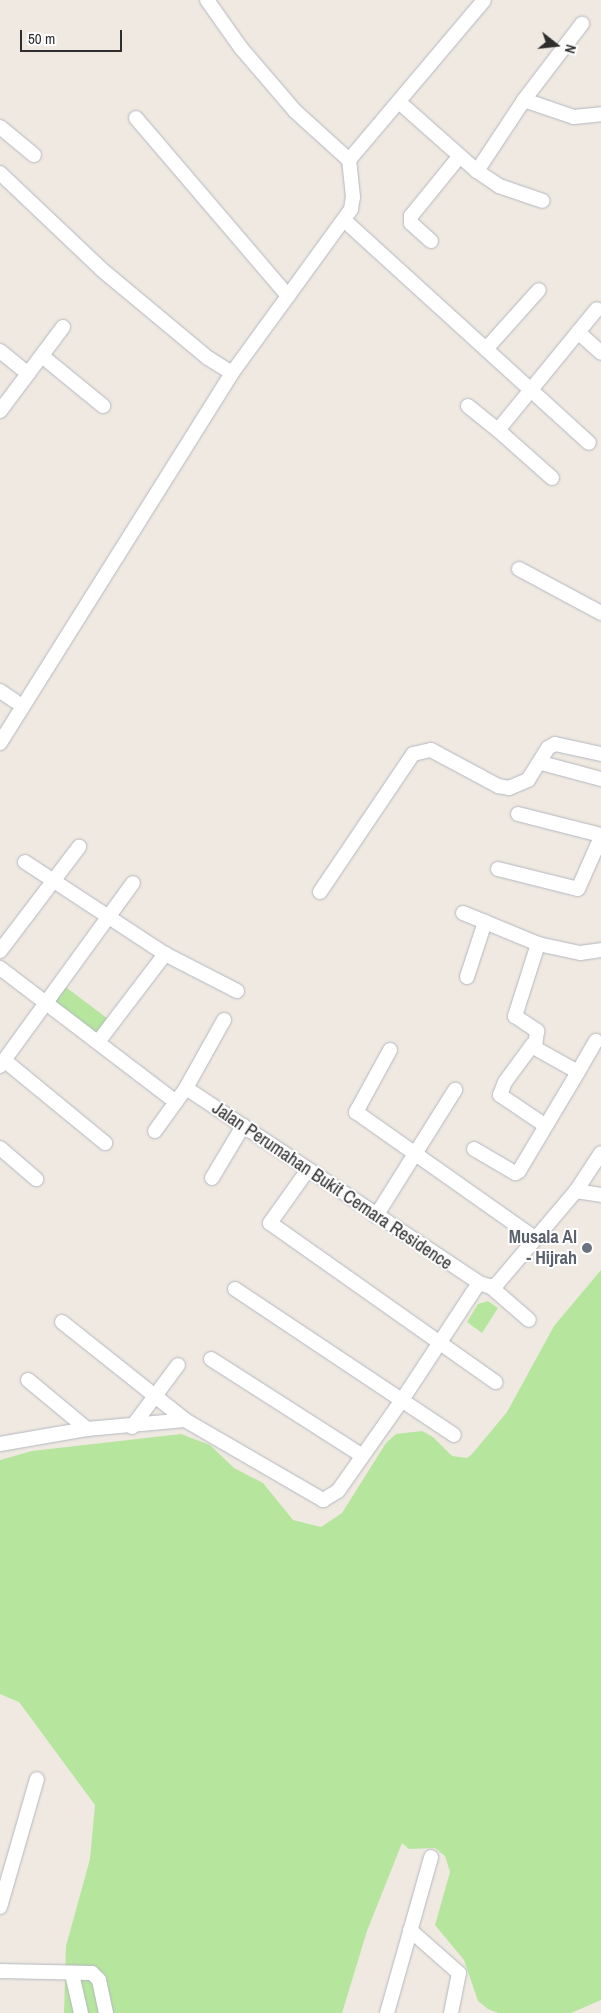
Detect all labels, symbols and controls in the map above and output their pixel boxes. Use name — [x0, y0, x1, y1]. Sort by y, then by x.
scale bar — [22, 20, 125, 52]
north arrow — [531, 20, 581, 70]
text: 50 m — [28, 28, 55, 49]
text: N — [561, 43, 580, 56]
street label: Jalan Perumahan Bukit Cemara Residence — [208, 1097, 456, 1275]
place label: Musala Al - Hijrah — [508, 1227, 577, 1270]
marker: Musala Al - Hijrah — [581, 1242, 593, 1254]

